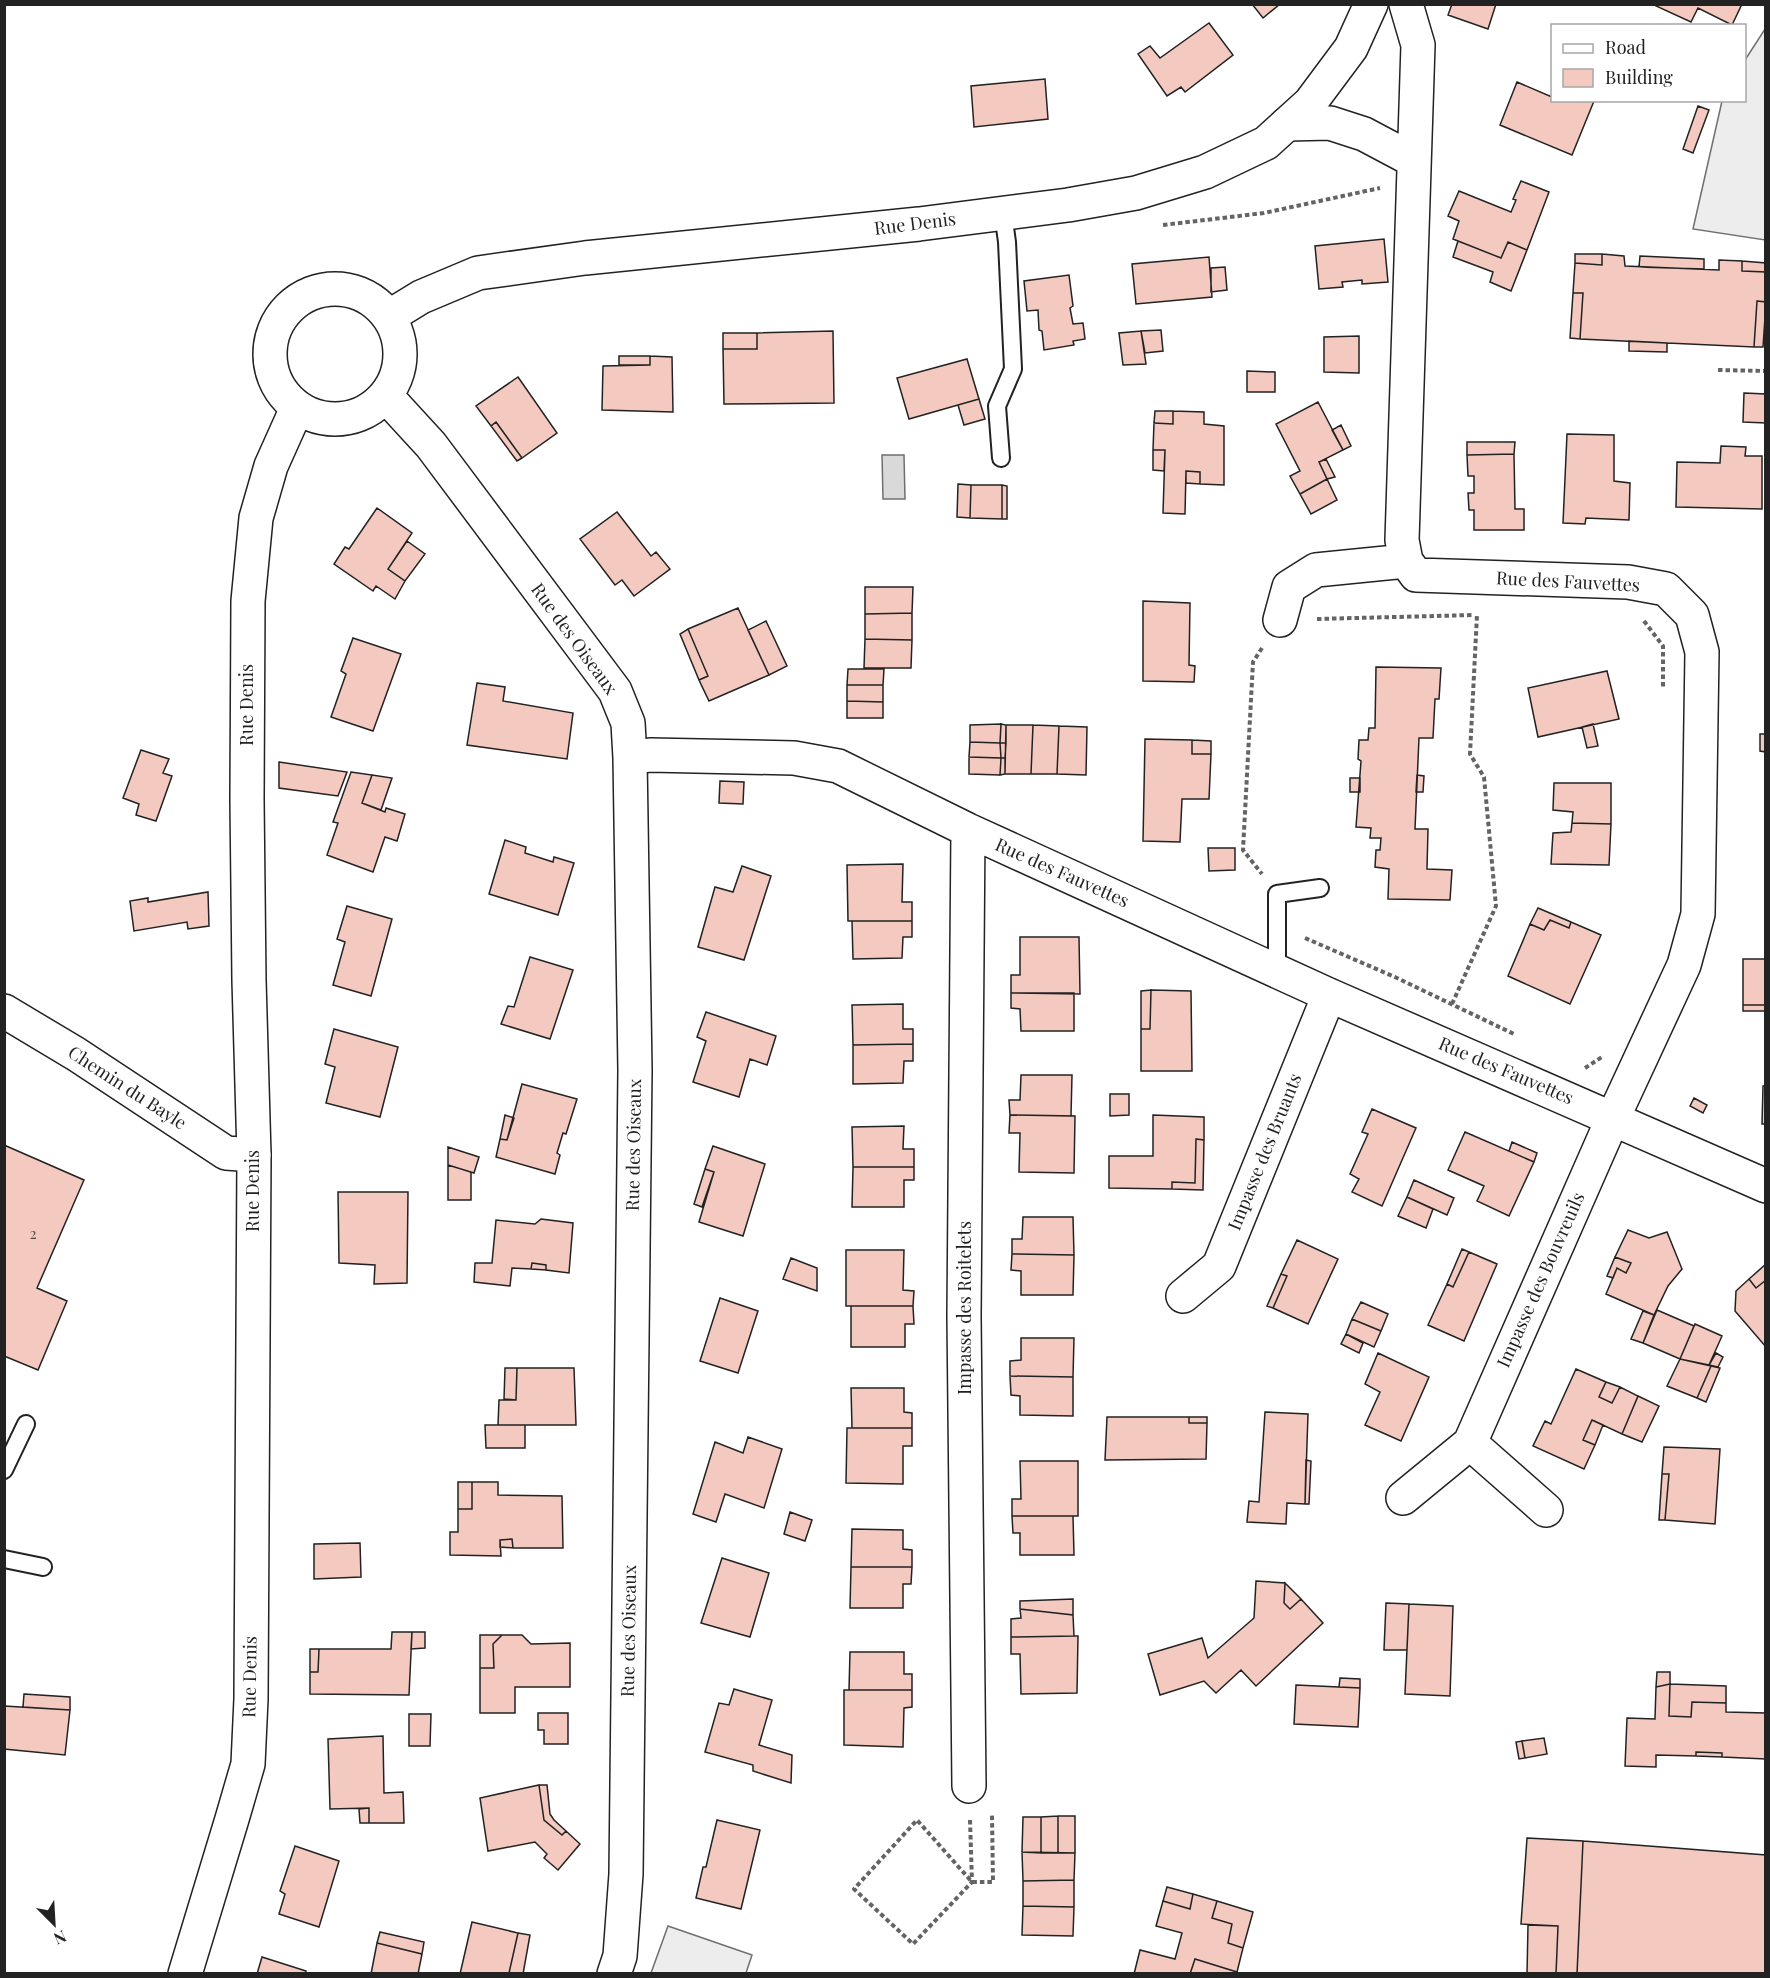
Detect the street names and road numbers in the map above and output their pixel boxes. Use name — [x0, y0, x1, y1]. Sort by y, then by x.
street label: Rue Denis — [873, 206, 957, 240]
street label: Rue des Fauvettes — [1495, 565, 1641, 597]
street label: Rue des Oiseaux — [526, 578, 624, 700]
street label: Rue Denis — [234, 664, 258, 746]
street label: Rue des Fauvettes — [992, 832, 1133, 912]
street label: Rue des Fauvettes — [1435, 1031, 1577, 1109]
street label: Chemin du Bayle — [64, 1040, 191, 1134]
street label: Impasse des Bruants — [1222, 1070, 1306, 1234]
street label: Rue des Oiseaux — [620, 1078, 646, 1211]
street label: Rue Denis — [240, 1150, 264, 1232]
street label: Impasse des Bouvreuils — [1491, 1188, 1590, 1371]
street label: Impasse des Roitelets — [952, 1221, 976, 1395]
street label: Rue des Oiseaux — [615, 1564, 641, 1697]
street label: Rue Denis — [236, 1636, 262, 1718]

